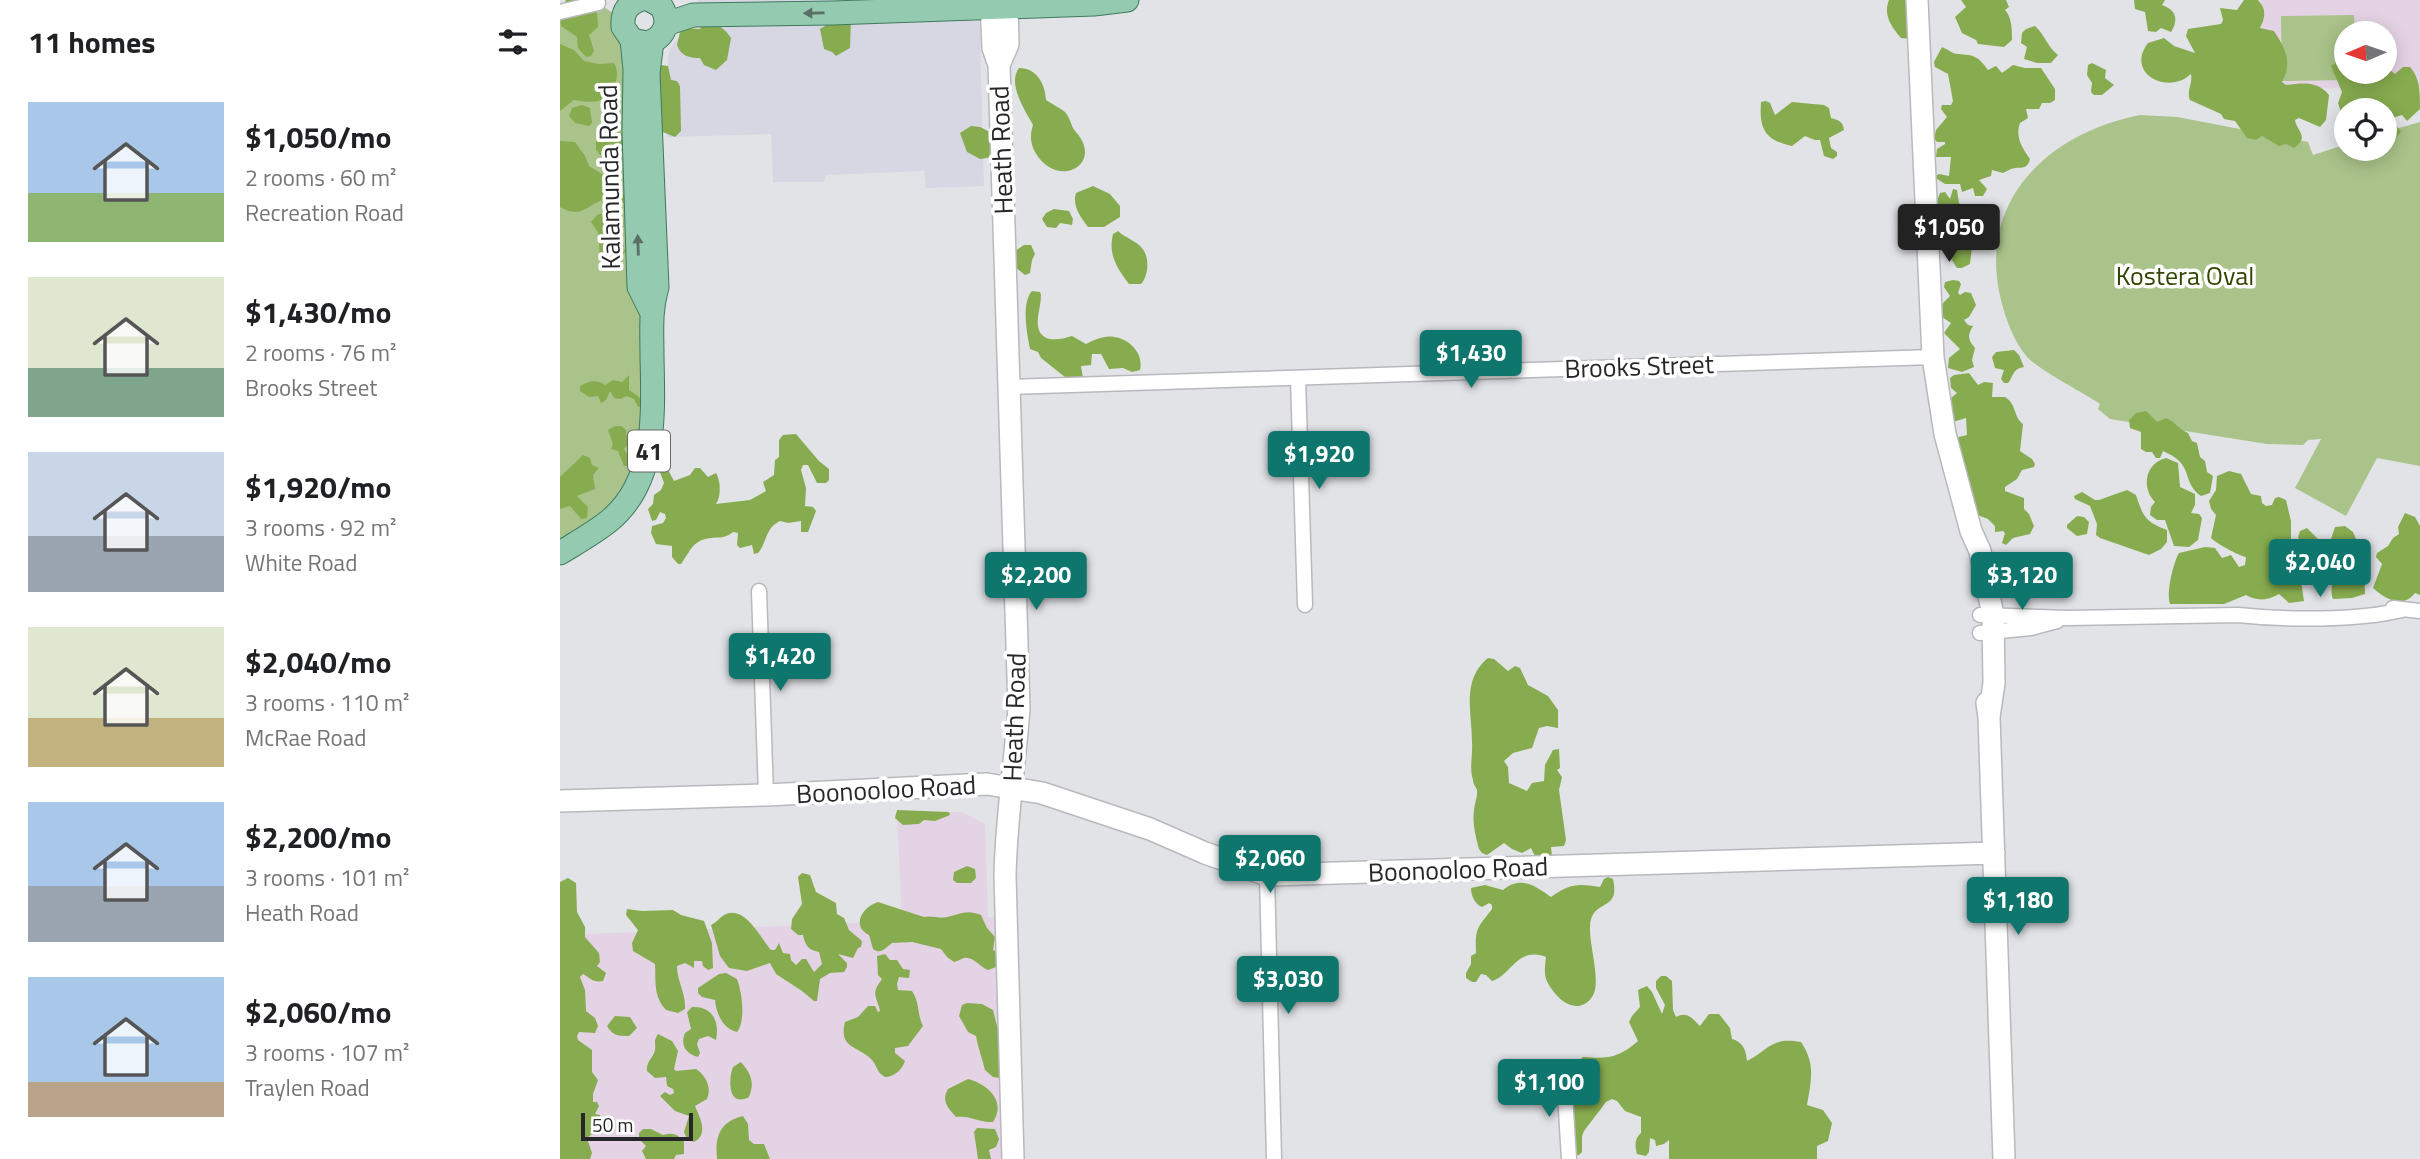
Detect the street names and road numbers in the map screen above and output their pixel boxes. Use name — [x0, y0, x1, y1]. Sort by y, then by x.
street label: Kalamunda Road — [588, 84, 630, 270]
street label: Heath Road — [979, 85, 1023, 215]
street label: Brooks Street — [1564, 344, 1714, 388]
road number: 41 — [628, 430, 670, 472]
street label: Heath Road — [992, 652, 1036, 782]
street label: Boonooloo Road — [795, 765, 977, 813]
street label: Boonooloo Road — [1367, 846, 1549, 892]

